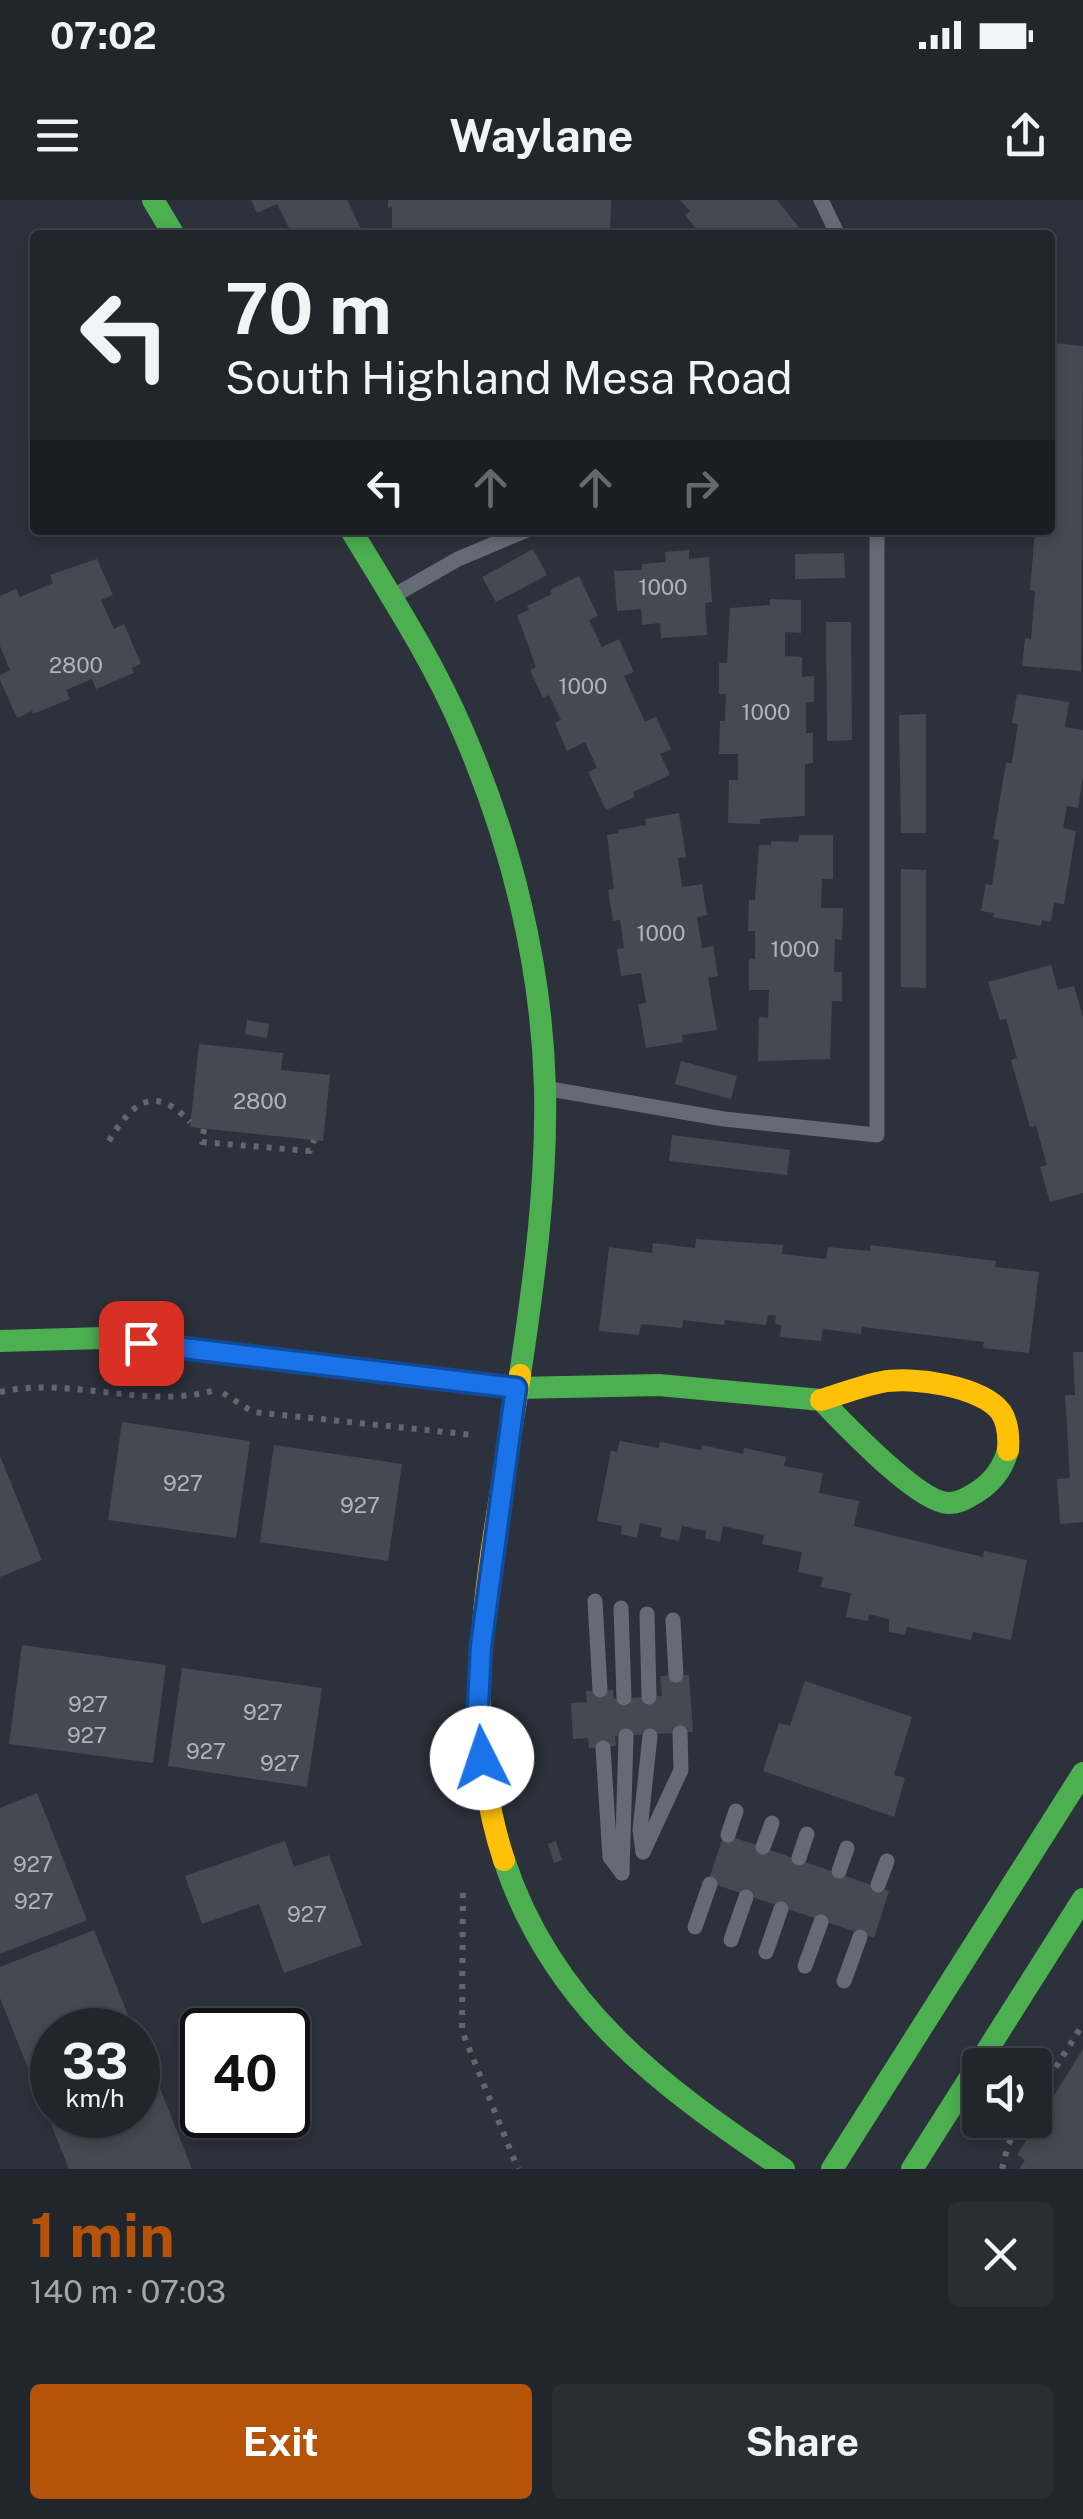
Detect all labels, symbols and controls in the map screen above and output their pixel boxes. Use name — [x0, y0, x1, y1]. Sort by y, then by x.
text: 07:02 — [50, 13, 157, 58]
icon: menu — [30, 108, 85, 163]
icon: share — [998, 108, 1053, 163]
text: Waylane — [450, 109, 633, 162]
text: 70 m — [225, 267, 392, 350]
icon: left — [60, 270, 190, 400]
text: South Highland Mesa Road — [225, 351, 793, 404]
icon: left — [358, 460, 413, 515]
icon: ahead — [463, 460, 518, 515]
icon: ahead — [568, 460, 623, 515]
icon: right — [673, 460, 728, 515]
house number: 1000 — [638, 574, 688, 600]
house number: 2800 — [49, 652, 103, 678]
house number: 1000 — [558, 673, 608, 699]
house number: 1000 — [741, 699, 791, 725]
house number: 1000 — [636, 920, 686, 946]
house number: 1000 — [770, 936, 820, 962]
house number: 2800 — [233, 1088, 287, 1114]
pin — [99, 1301, 184, 1386]
icon: arrive — [114, 1316, 169, 1371]
house number: 927 — [163, 1470, 203, 1496]
house number: 927 — [340, 1492, 380, 1518]
house number: 927 — [68, 1691, 108, 1717]
house number: 927 — [243, 1699, 283, 1725]
position arrow — [430, 1706, 534, 1810]
house number: 927 — [67, 1722, 107, 1748]
house number: 927 — [186, 1738, 226, 1764]
house number: 927 — [260, 1750, 300, 1776]
house number: 927 — [13, 1851, 53, 1877]
house number: 927 — [14, 1888, 54, 1914]
house number: 927 — [287, 1901, 327, 1927]
speed limit sign: 40 — [180, 2008, 310, 2138]
text: 33 — [62, 2031, 128, 2090]
map controls — [962, 2048, 1052, 2138]
button: sound — [962, 2048, 1052, 2138]
text: km/h — [66, 2083, 124, 2113]
text: 1 min — [30, 2200, 175, 2271]
button: close — [948, 2202, 1053, 2307]
text: 140 m · 07:03 — [30, 2273, 226, 2310]
button: Exit — [30, 2384, 532, 2499]
button: Share — [552, 2384, 1053, 2499]

